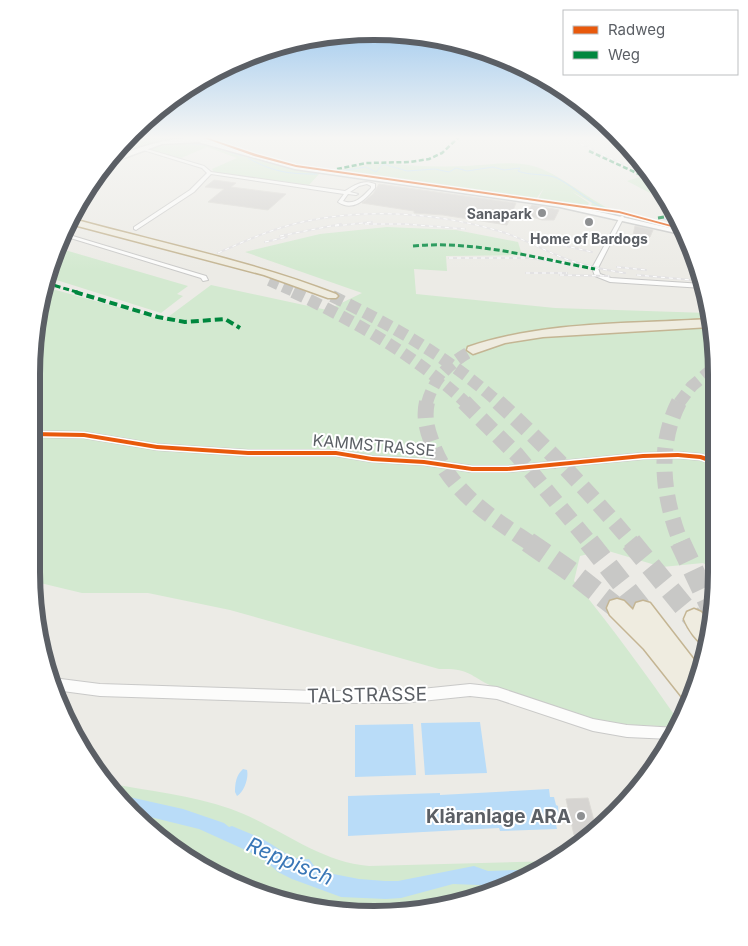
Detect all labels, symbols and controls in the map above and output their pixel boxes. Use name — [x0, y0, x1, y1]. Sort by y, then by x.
legend — [563, 10, 738, 75]
text: Radweg — [608, 20, 665, 39]
text: Weg — [608, 45, 640, 64]
place label: Sanapark — [467, 205, 533, 222]
marker: Sanapark — [536, 207, 548, 219]
marker: Home of Bardogs — [583, 216, 595, 228]
place label: Home of Bardogs — [530, 230, 648, 247]
street label: KAMMSTRASSE — [312, 430, 436, 460]
street label: TALSTRASSE — [307, 682, 427, 708]
place label: Kläranlage ARA — [426, 805, 571, 828]
marker: Kläranlage ARA — [575, 810, 587, 822]
water label: Reppisch — [243, 832, 337, 890]

